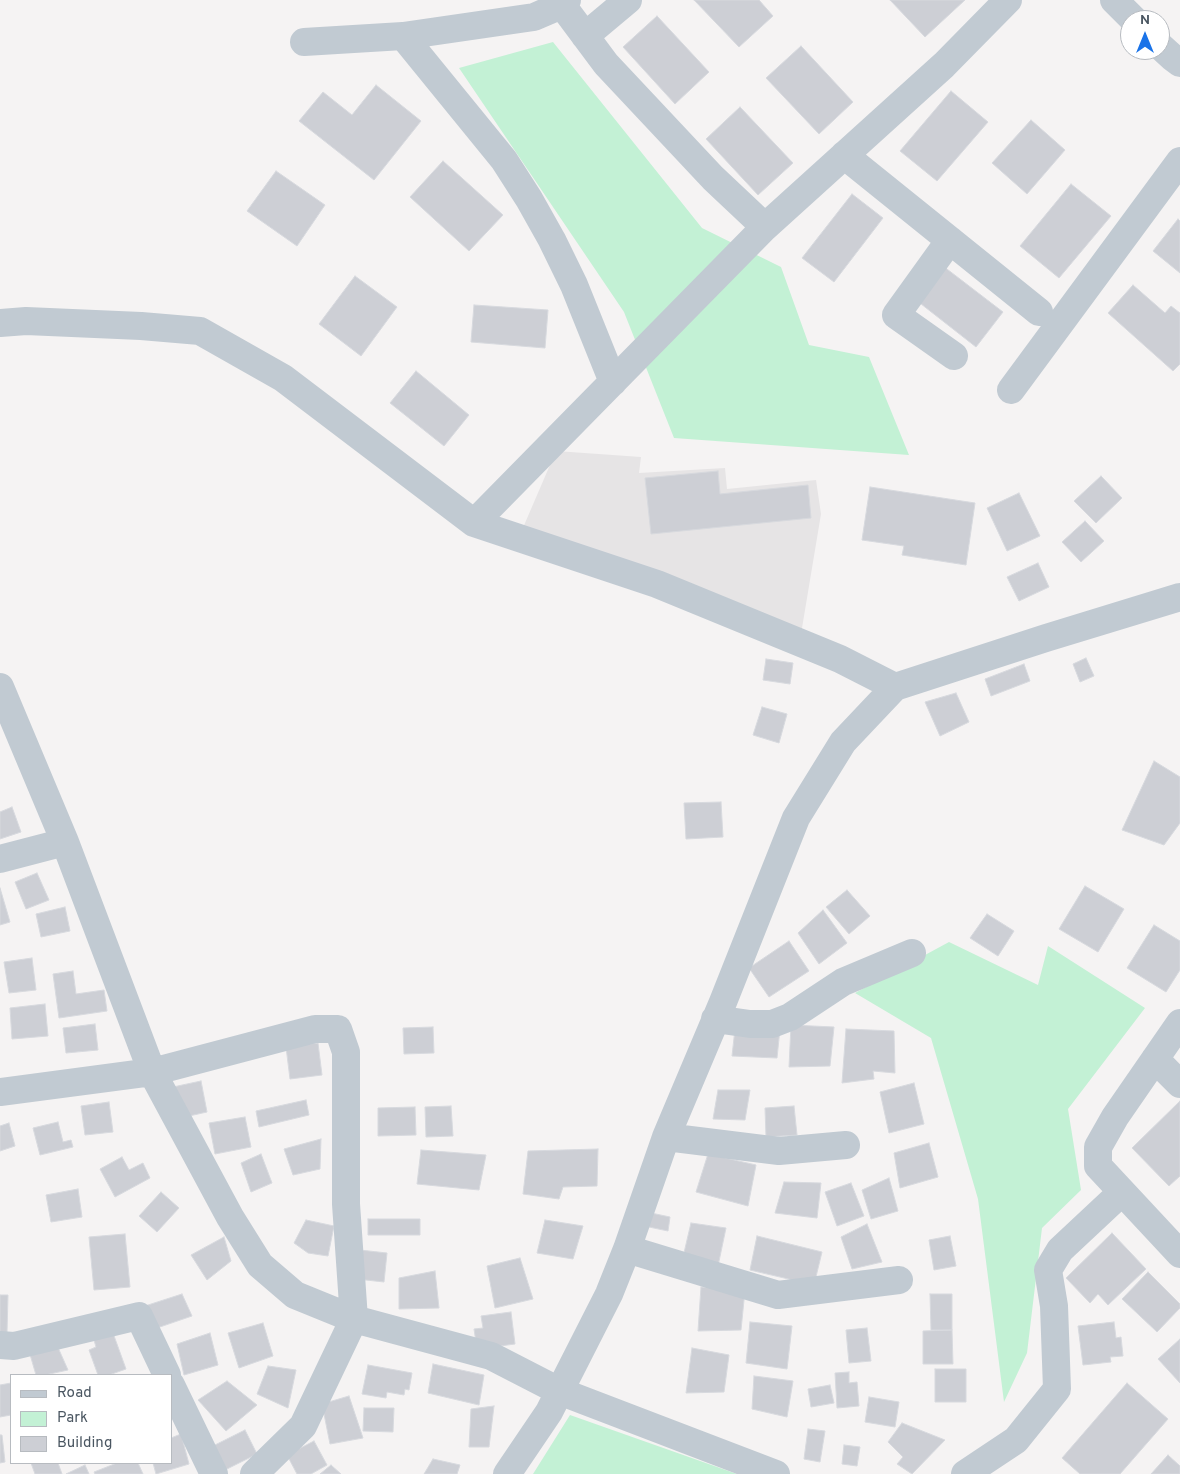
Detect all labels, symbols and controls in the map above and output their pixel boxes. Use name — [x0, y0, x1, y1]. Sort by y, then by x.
north arrow — [1120, 10, 1170, 60]
text: N — [1140, 12, 1150, 29]
legend — [10, 1374, 172, 1464]
text: Road — [57, 1384, 92, 1403]
text: Park — [57, 1409, 88, 1428]
text: Building — [57, 1434, 112, 1453]

